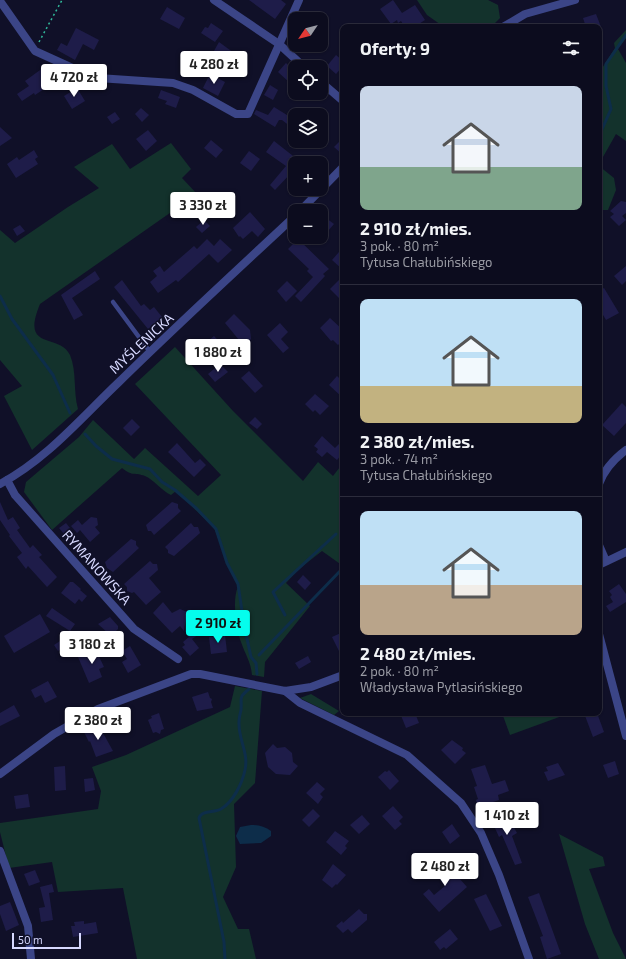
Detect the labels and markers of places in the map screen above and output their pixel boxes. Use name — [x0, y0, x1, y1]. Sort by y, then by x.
pin: 4 280 zł — [173, 51, 255, 85]
pin: 4 720 zł — [33, 64, 115, 98]
pin: 3 330 zł — [162, 192, 244, 226]
pin: 1 880 zł — [177, 339, 259, 373]
pin: 2 910 zł — [177, 610, 259, 644]
pin: 3 180 zł — [51, 631, 133, 665]
pin: 2 380 zł — [57, 707, 139, 741]
pin: 1 410 zł — [466, 802, 548, 836]
pin: 2 480 zł — [404, 853, 486, 887]

